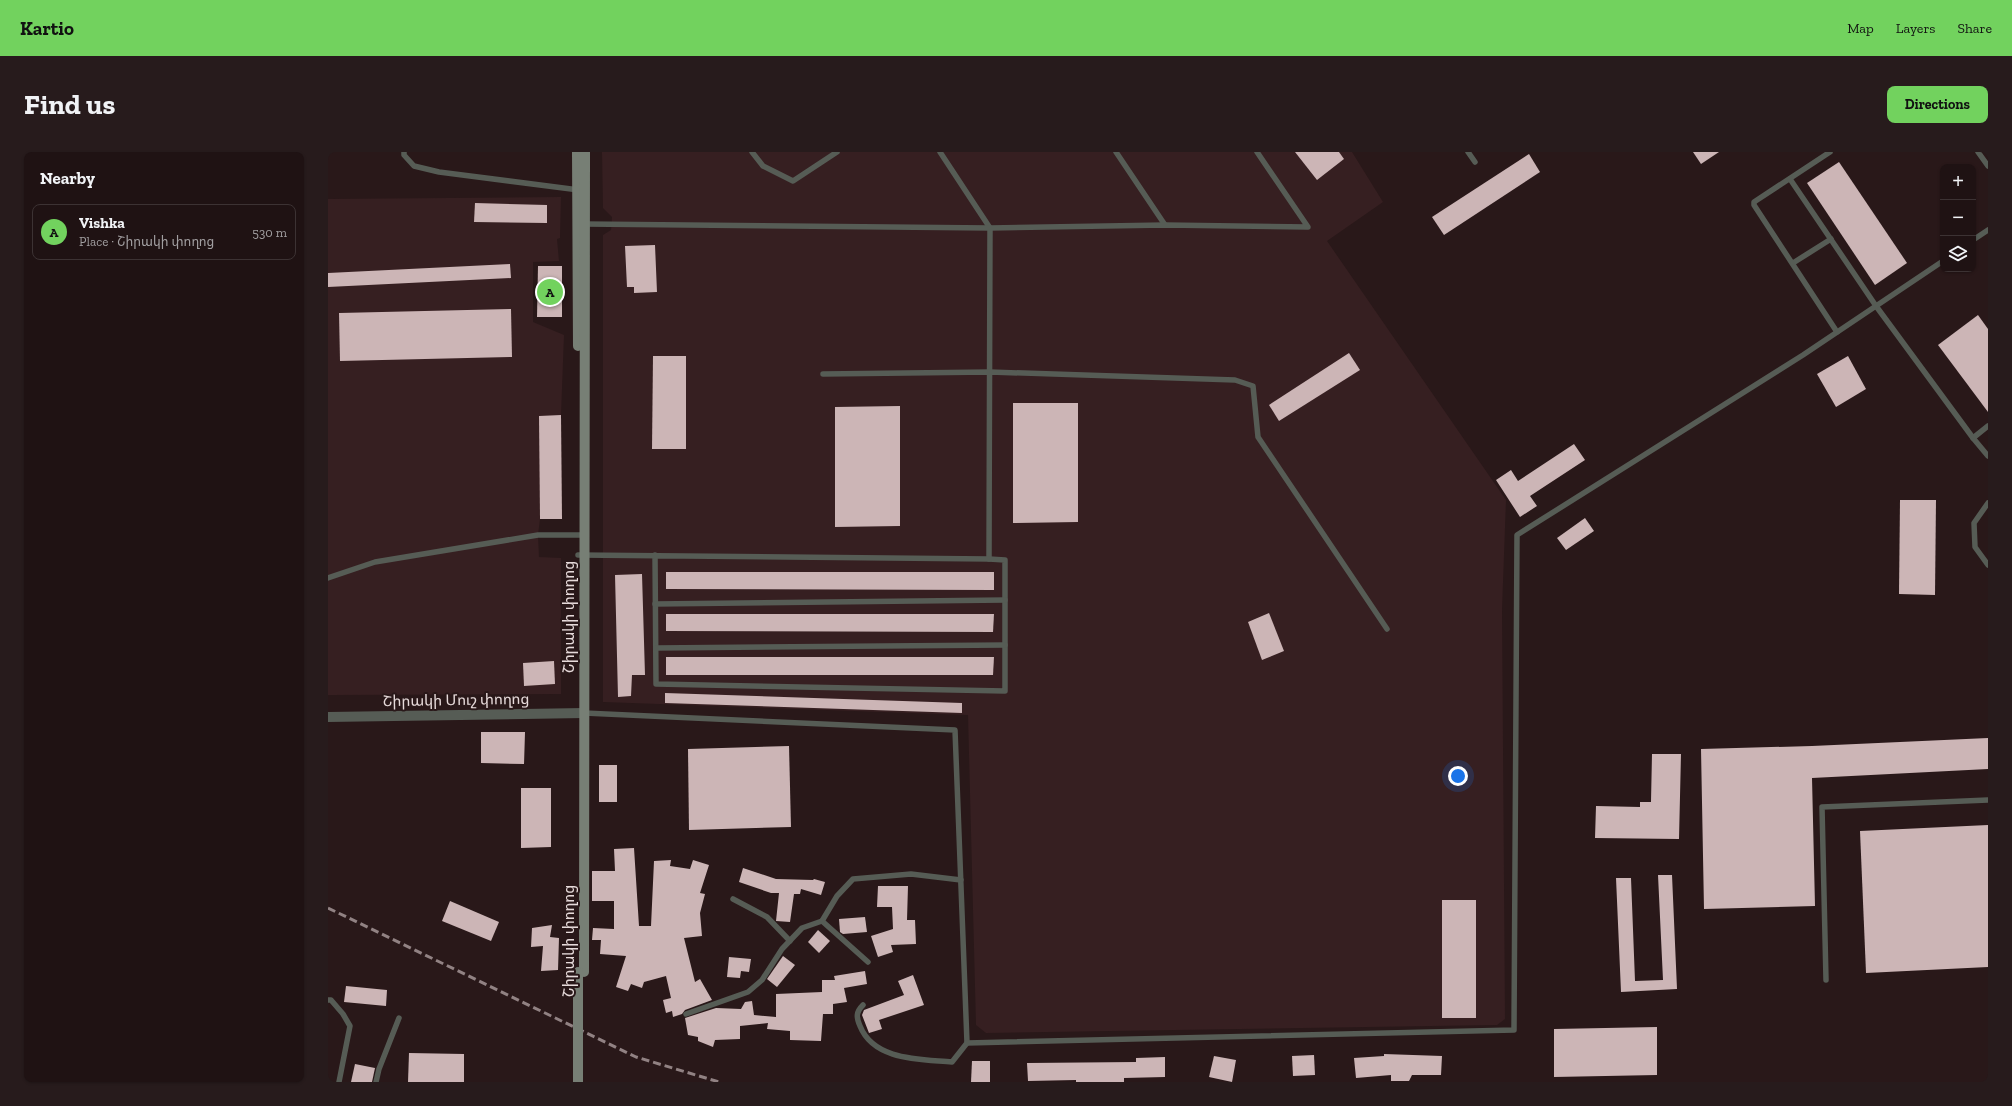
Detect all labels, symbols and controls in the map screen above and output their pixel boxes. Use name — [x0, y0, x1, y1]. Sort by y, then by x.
text: Kartio — [20, 17, 74, 40]
text: Map — [1847, 20, 1874, 37]
text: Layers — [1896, 20, 1935, 37]
text: Share — [1957, 20, 1992, 37]
button: Directions — [1887, 86, 1988, 123]
text: Find us — [24, 88, 115, 121]
map controls — [1940, 164, 1976, 272]
button: + — [1940, 164, 1976, 200]
text: Nearby — [40, 168, 95, 188]
button: − — [1940, 200, 1976, 236]
text: Vishka — [79, 214, 125, 232]
text: A — [50, 225, 58, 240]
text: 530 m — [252, 225, 287, 240]
text: Place · Շիրակի փողոց — [79, 234, 214, 249]
button: layers — [1940, 236, 1976, 272]
pin: A — [537, 277, 563, 307]
street label: Շիրակի փողոց — [560, 561, 578, 673]
street label: Շիրակի Մուշ փողոց — [382, 690, 530, 710]
your location — [1448, 766, 1468, 786]
street label: Շիրակի փողոց — [560, 885, 578, 997]

